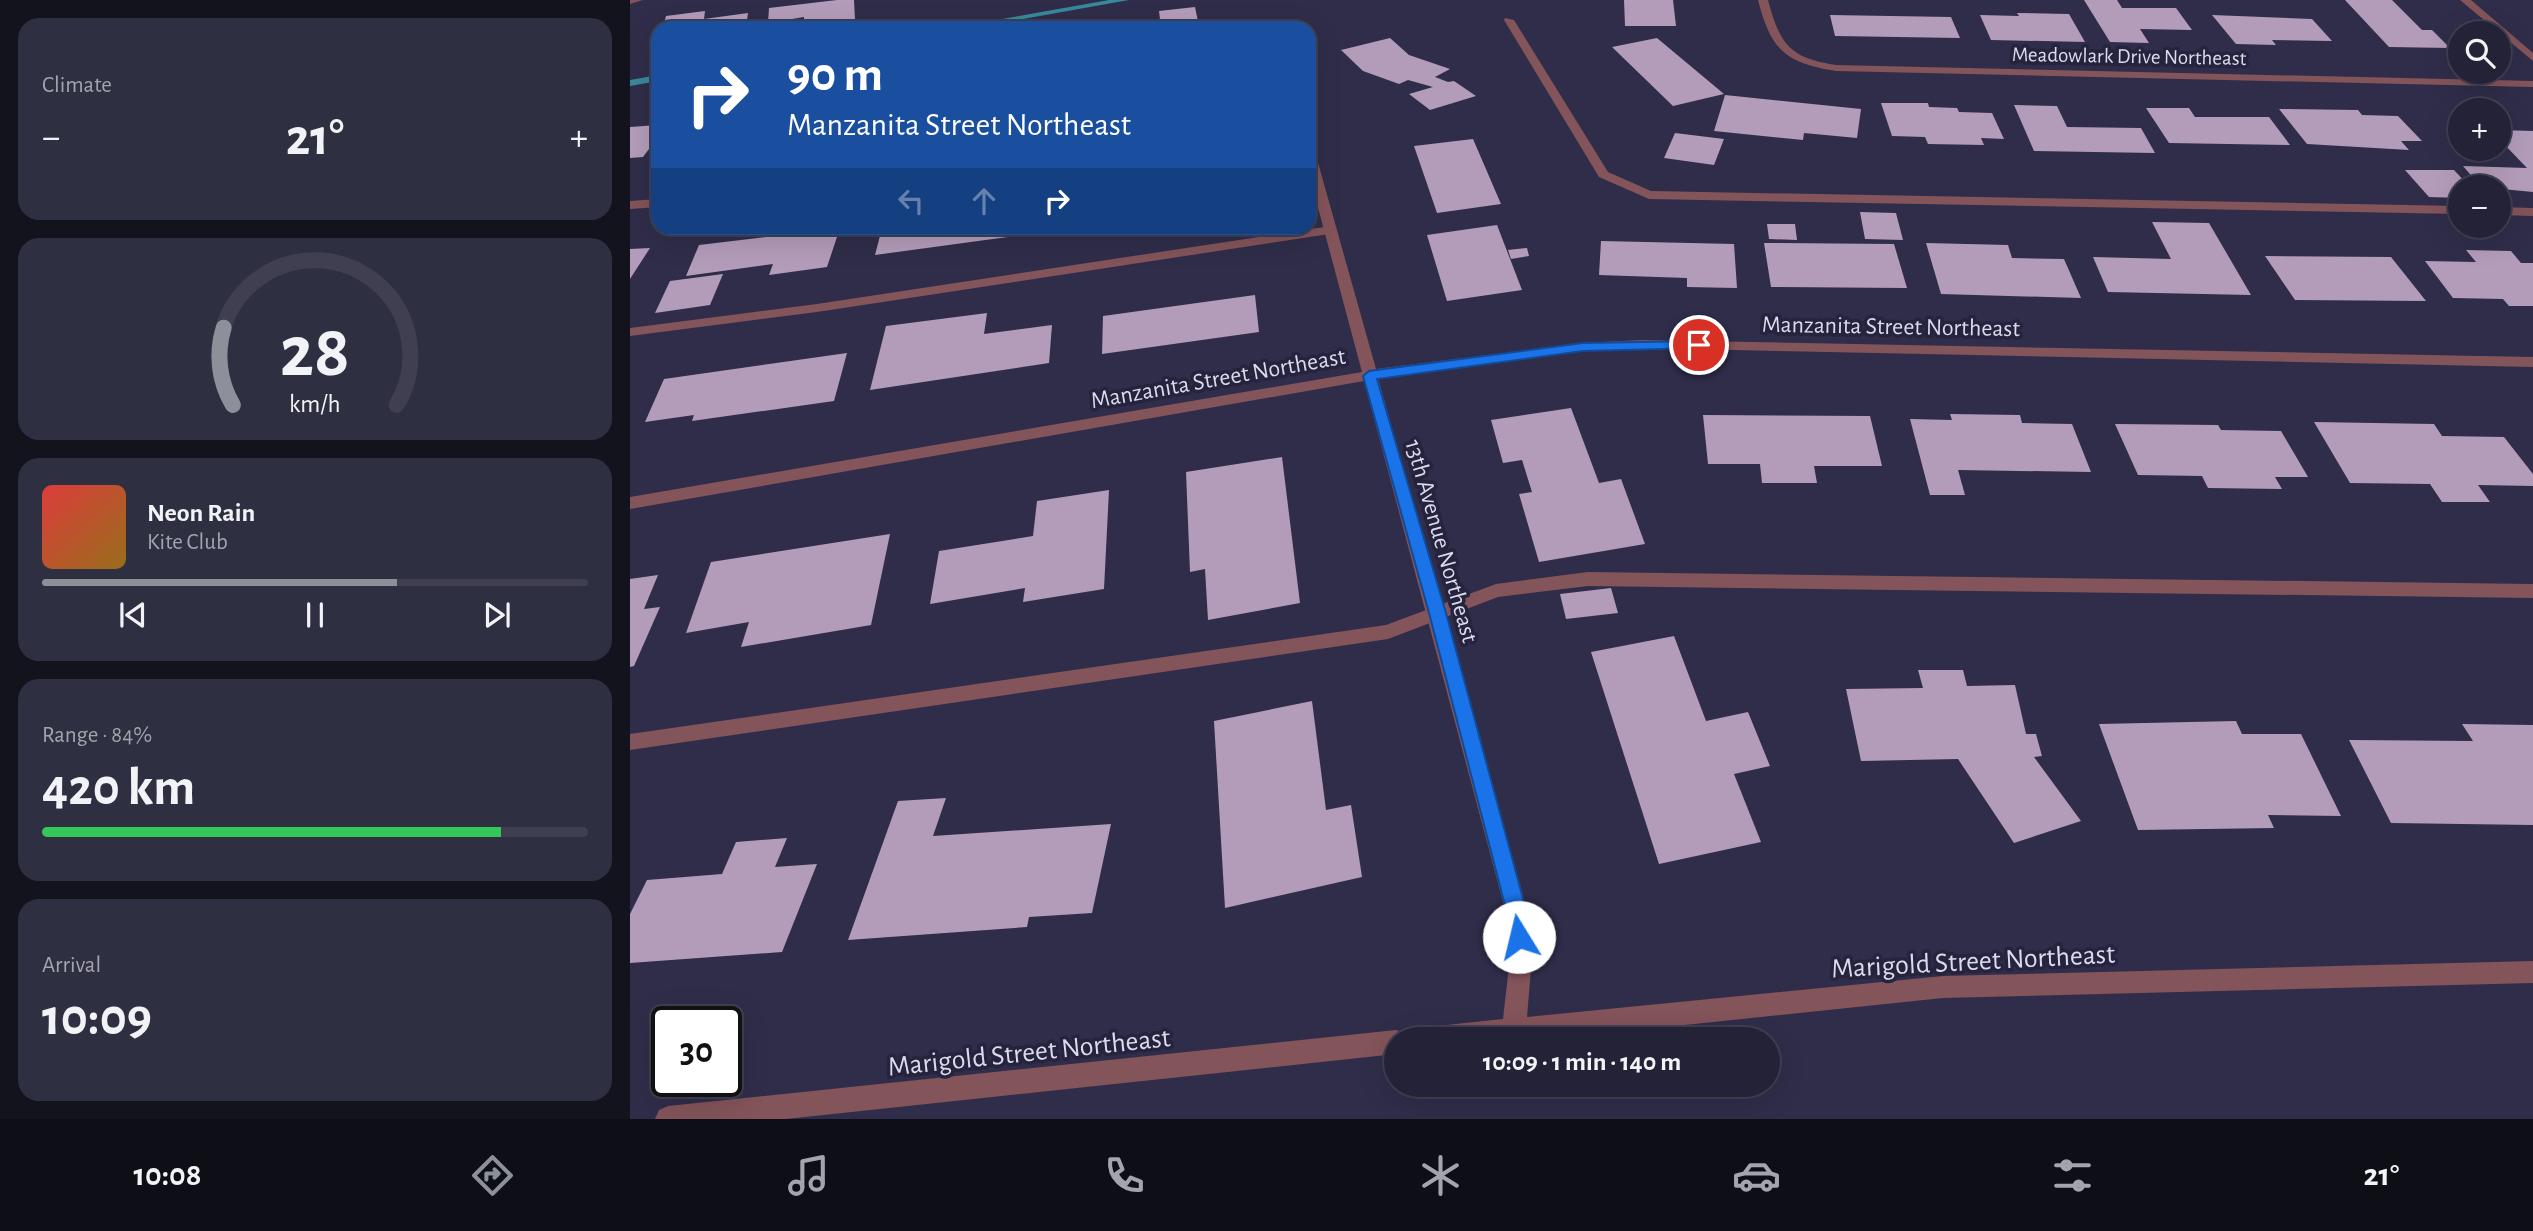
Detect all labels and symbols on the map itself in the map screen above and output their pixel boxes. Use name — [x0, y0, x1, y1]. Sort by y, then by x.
street label: Meadowlark Drive Northeast — [2012, 44, 2247, 69]
street label: Manzanita Street Northeast — [1762, 313, 2021, 341]
pin — [1669, 315, 1729, 375]
street label: Manzanita Street Northeast — [1089, 345, 1348, 413]
street label: 13th Avenue Northeast — [1401, 437, 1482, 646]
position arrow — [1482, 900, 1556, 974]
street label: Marigold Street Northeast — [1831, 941, 2116, 983]
speed limit sign: 30 — [651, 1006, 742, 1097]
street label: Marigold Street Northeast — [887, 1024, 1172, 1082]

